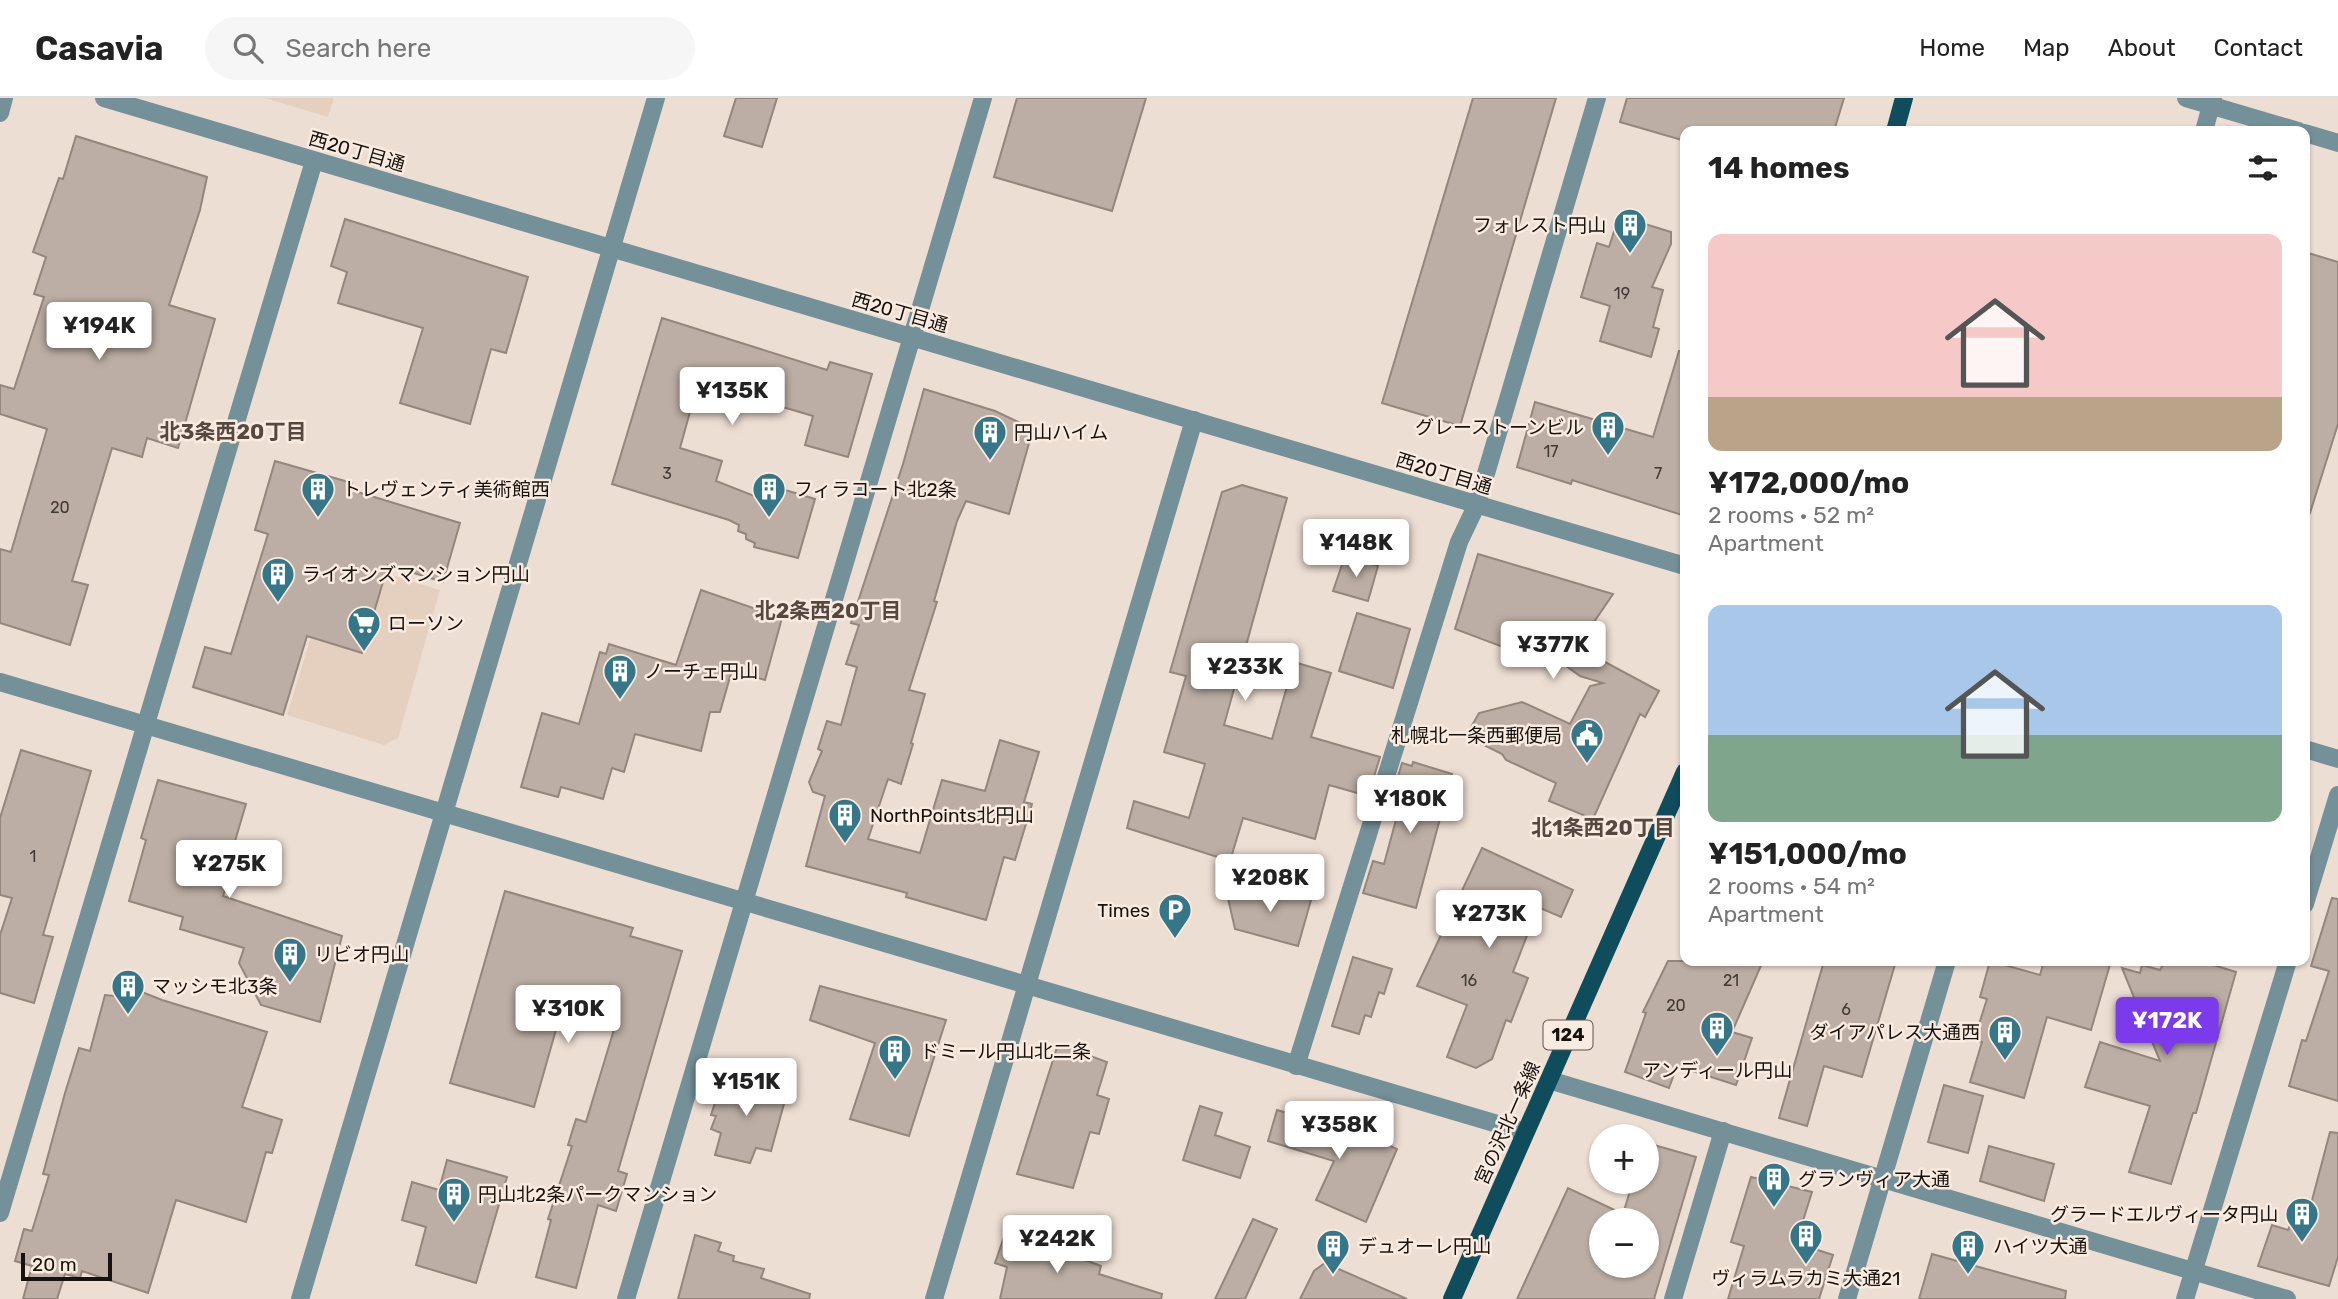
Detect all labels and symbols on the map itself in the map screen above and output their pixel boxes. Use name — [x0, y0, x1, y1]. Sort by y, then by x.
street label: 西20丁目通 — [306, 127, 408, 176]
building icon: フォレスト円山 — [1611, 206, 1649, 255]
place label: フォレスト円山 — [1473, 214, 1606, 237]
house number: 19 — [1614, 284, 1630, 303]
street label: 西20丁目通 — [849, 288, 951, 337]
pin: ¥194K — [50, 302, 148, 362]
pin: ¥135K — [683, 368, 781, 427]
building icon: グレーストーンビル — [1589, 408, 1627, 457]
building icon: 円山ハイム — [971, 413, 1009, 462]
place label: グレーストーンビル — [1415, 416, 1584, 439]
district label: 北3条西20丁目 — [160, 419, 306, 444]
place label: 円山ハイム — [1014, 421, 1108, 444]
house number: 17 — [1543, 442, 1559, 461]
street label: 西20丁目通 — [1393, 448, 1495, 499]
house number: 3 — [662, 464, 672, 483]
house number: 7 — [1654, 464, 1662, 483]
building icon: トレヴェンティ美術館西 — [299, 470, 337, 519]
building icon: フィラコート北2条 — [750, 470, 788, 519]
place label: トレヴェンティ美術館西 — [342, 478, 550, 501]
place label: フィラコート北2条 — [794, 478, 957, 501]
house number: 20 — [50, 498, 70, 517]
pin: ¥148K — [1307, 519, 1405, 579]
building icon: ライオンズマンション円山 — [259, 555, 297, 604]
place label: ライオンズマンション円山 — [302, 563, 530, 586]
district label: 北2条西20丁目 — [755, 598, 901, 623]
supermarket icon: ローソン — [345, 604, 383, 653]
place label: ローソン — [388, 612, 464, 635]
pin: ¥377K — [1504, 622, 1602, 681]
pin: ¥233K — [1196, 644, 1294, 703]
building icon: ノーチェ円山 — [601, 652, 639, 701]
place label: ノーチェ円山 — [644, 660, 758, 683]
public building icon: 札幌北一条西郵便局 — [1568, 716, 1606, 765]
place label: 札幌北一条西郵便局 — [1391, 724, 1562, 747]
pin: ¥180K — [1361, 776, 1459, 835]
building icon: NorthPoints北円山 — [826, 796, 864, 845]
place label: NorthPoints北円山 — [870, 804, 1033, 827]
district label: 北1条西20丁目 — [1531, 815, 1675, 840]
pin: ¥275K — [180, 840, 278, 900]
house number: 1 — [30, 847, 36, 866]
pin: ¥208K — [1221, 854, 1319, 914]
pin: ¥273K — [1440, 890, 1538, 950]
parking icon: Times — [1156, 891, 1194, 940]
place label: Times — [1097, 899, 1150, 922]
building icon: リビオ円山 — [271, 935, 309, 984]
place label: リビオ円山 — [314, 943, 409, 966]
building icon: マッシモ北3条 — [109, 967, 147, 1016]
house number: 16 — [1461, 971, 1478, 990]
house number: 21 — [1723, 971, 1739, 990]
place label: マッシモ北3条 — [152, 975, 277, 998]
pin: ¥310K — [519, 986, 617, 1045]
house number: 20 — [1666, 996, 1686, 1015]
pin: ¥172K — [2118, 998, 2216, 1057]
house number: 6 — [1841, 1000, 1851, 1019]
building icon: アンディール円山 — [1698, 1009, 1736, 1058]
building icon: ダイアパレス大通西 — [1986, 1013, 2024, 1062]
road number: 124 — [1544, 1020, 1592, 1050]
place label: ダイアパレス大通西 — [1809, 1021, 1980, 1044]
building icon: ドミール円山北二条 — [876, 1032, 914, 1081]
place label: ドミール円山北二条 — [920, 1040, 1091, 1063]
pin: ¥151K — [697, 1058, 795, 1118]
street label: 宮の沢北一条線 — [1470, 1058, 1545, 1189]
place label: アンディール円山 — [1642, 1059, 1792, 1082]
pin: ¥358K — [1290, 1102, 1388, 1161]
building icon: グランヴィア大通 — [1755, 1160, 1793, 1209]
place label: グランヴィア大通 — [1798, 1168, 1950, 1191]
building icon: 円山北2条パークマンション — [435, 1175, 473, 1224]
place label: 円山北2条パークマンション — [478, 1183, 717, 1206]
building icon: グラードエルヴィータ円山 — [2283, 1195, 2321, 1244]
place label: グラードエルヴィータ円山 — [2050, 1203, 2278, 1226]
pin: ¥242K — [1008, 1216, 1106, 1275]
building icon: ヴィラムラカミ大通21 — [1787, 1217, 1825, 1266]
building icon: デュオーレ円山 — [1314, 1227, 1352, 1276]
building icon: ハイツ大通 — [1949, 1227, 1987, 1276]
place label: デュオーレ円山 — [1358, 1235, 1491, 1258]
place label: ハイツ大通 — [1993, 1235, 2088, 1258]
scale bar — [21, 1250, 112, 1282]
place label: ヴィラムラカミ大通21 — [1712, 1267, 1900, 1290]

